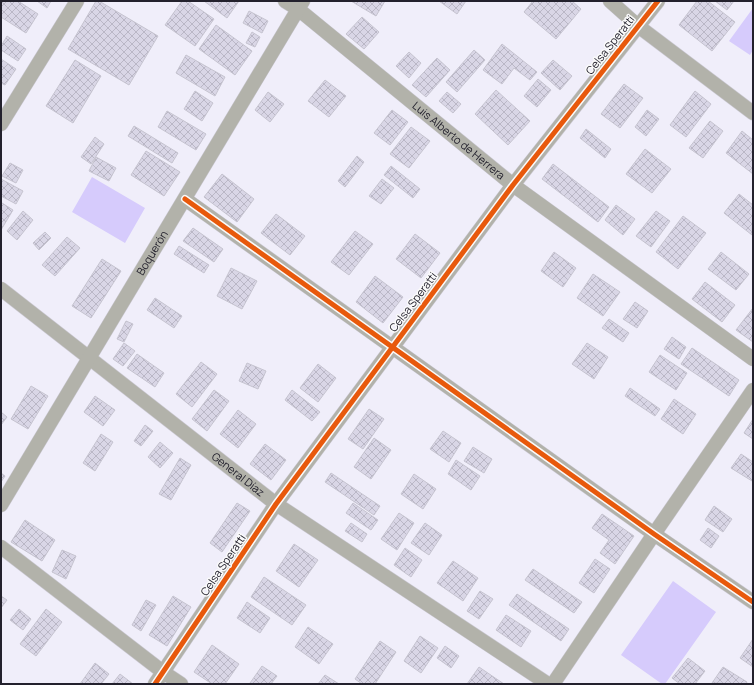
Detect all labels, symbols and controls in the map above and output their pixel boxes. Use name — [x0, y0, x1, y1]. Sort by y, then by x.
street label: Celsa Speratti — [582, 12, 637, 77]
street label: Luis Alberto de Herrera — [410, 98, 508, 183]
street label: Boquerón — [132, 227, 171, 278]
street label: Celsa Speratti — [385, 269, 440, 335]
street label: General Díaz — [209, 449, 268, 500]
street label: Celsa Speratti — [196, 531, 249, 598]

